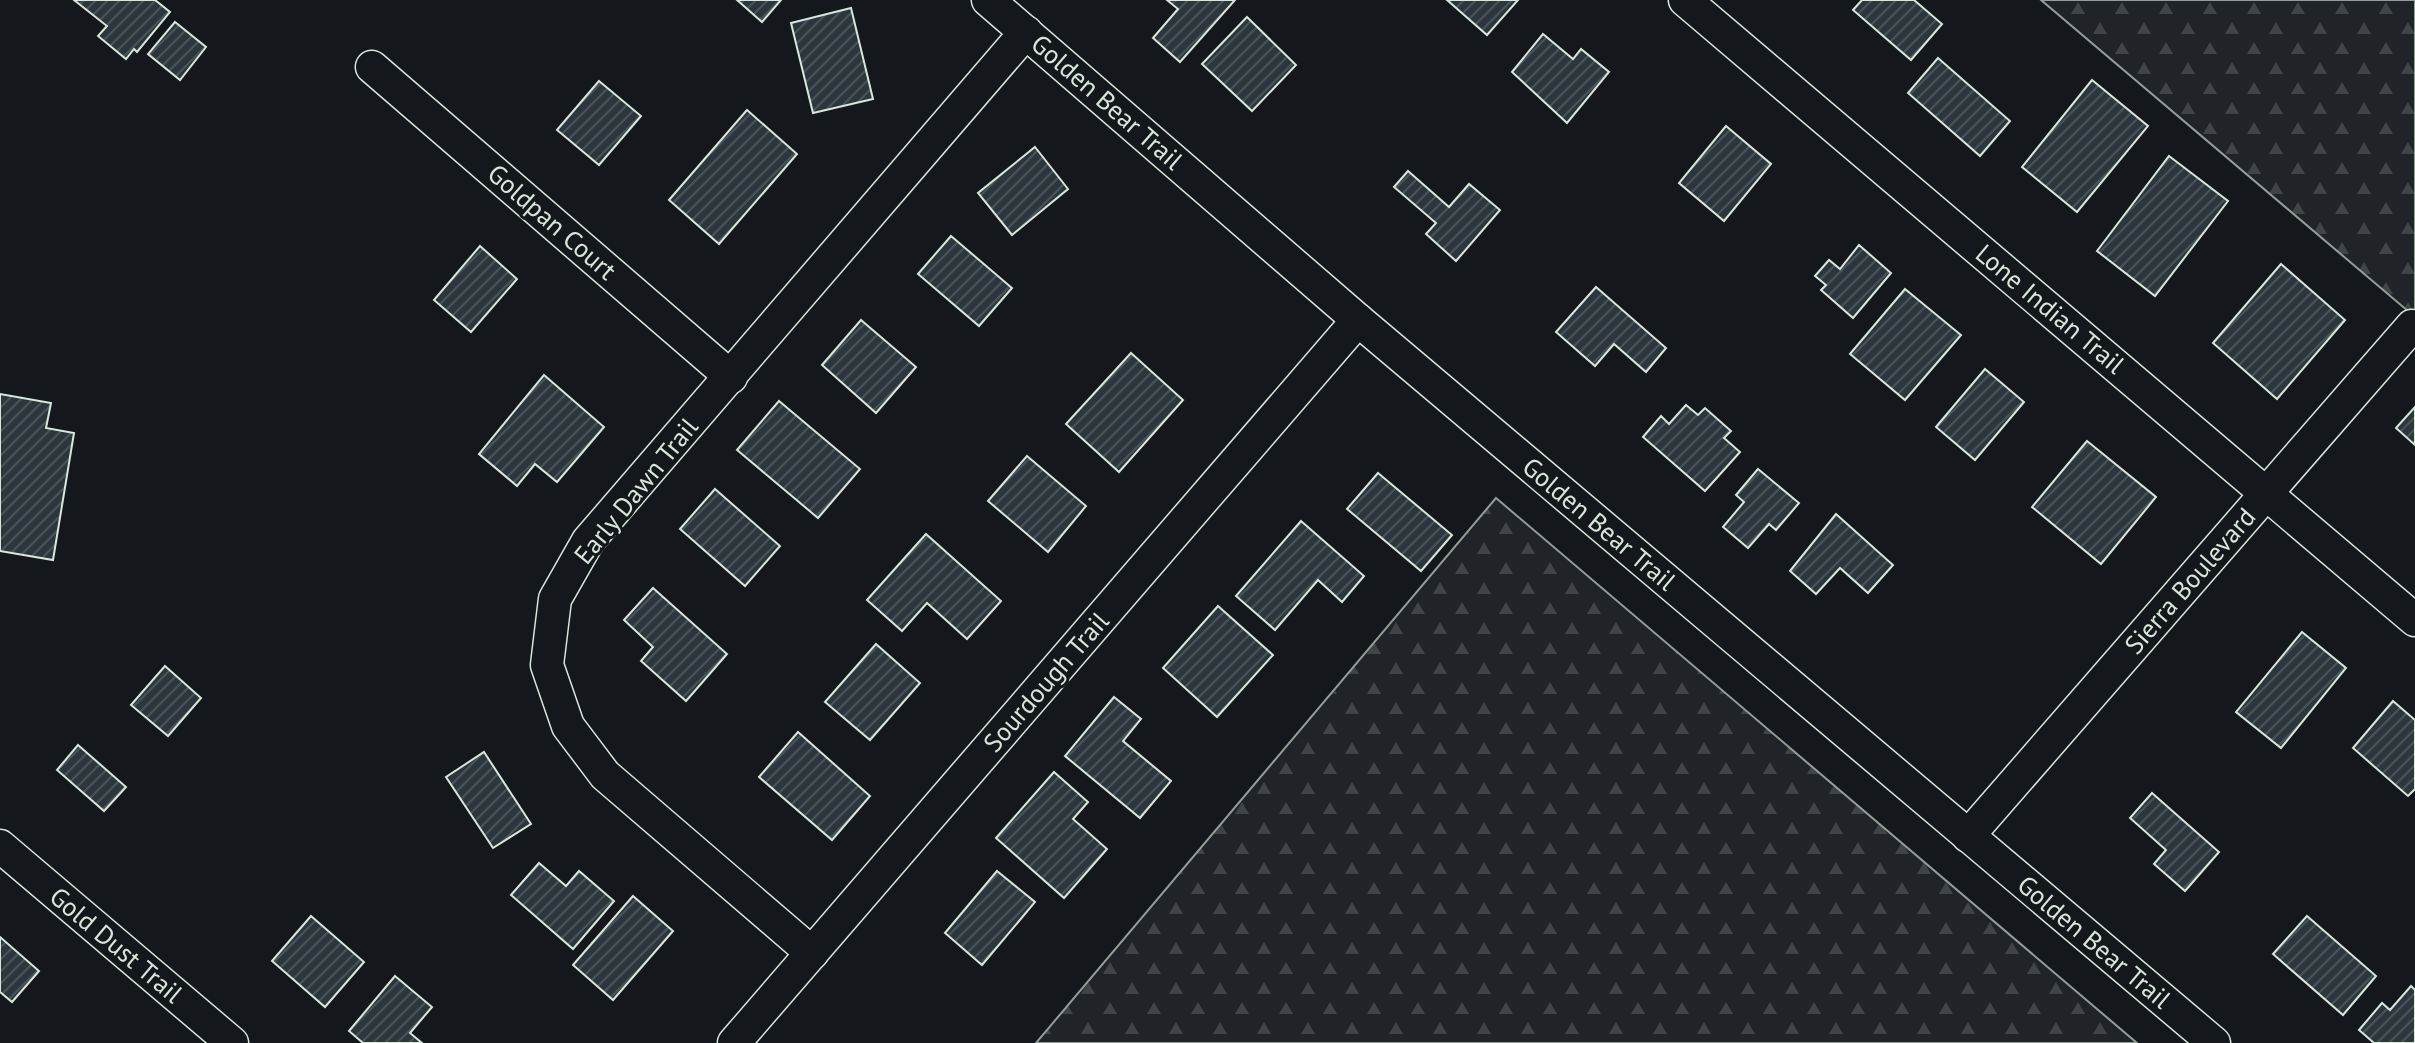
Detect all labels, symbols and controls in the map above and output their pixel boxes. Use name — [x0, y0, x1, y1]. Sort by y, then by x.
street label: Golden Bear Trail — [1025, 27, 1190, 177]
street label: Goldpan Court — [481, 157, 624, 287]
street label: Lone Indian Trail — [1969, 237, 2132, 381]
street label: Early Dawn Trail — [567, 411, 705, 571]
street label: Golden Bear Trail — [1516, 450, 1683, 598]
street label: Sierra Boulevard — [2117, 501, 2262, 661]
street label: Sourdough Trail — [976, 605, 1116, 758]
street label: Golden Bear Trail — [2011, 868, 2178, 1016]
street label: Gold Dust Trail — [43, 879, 190, 1010]

